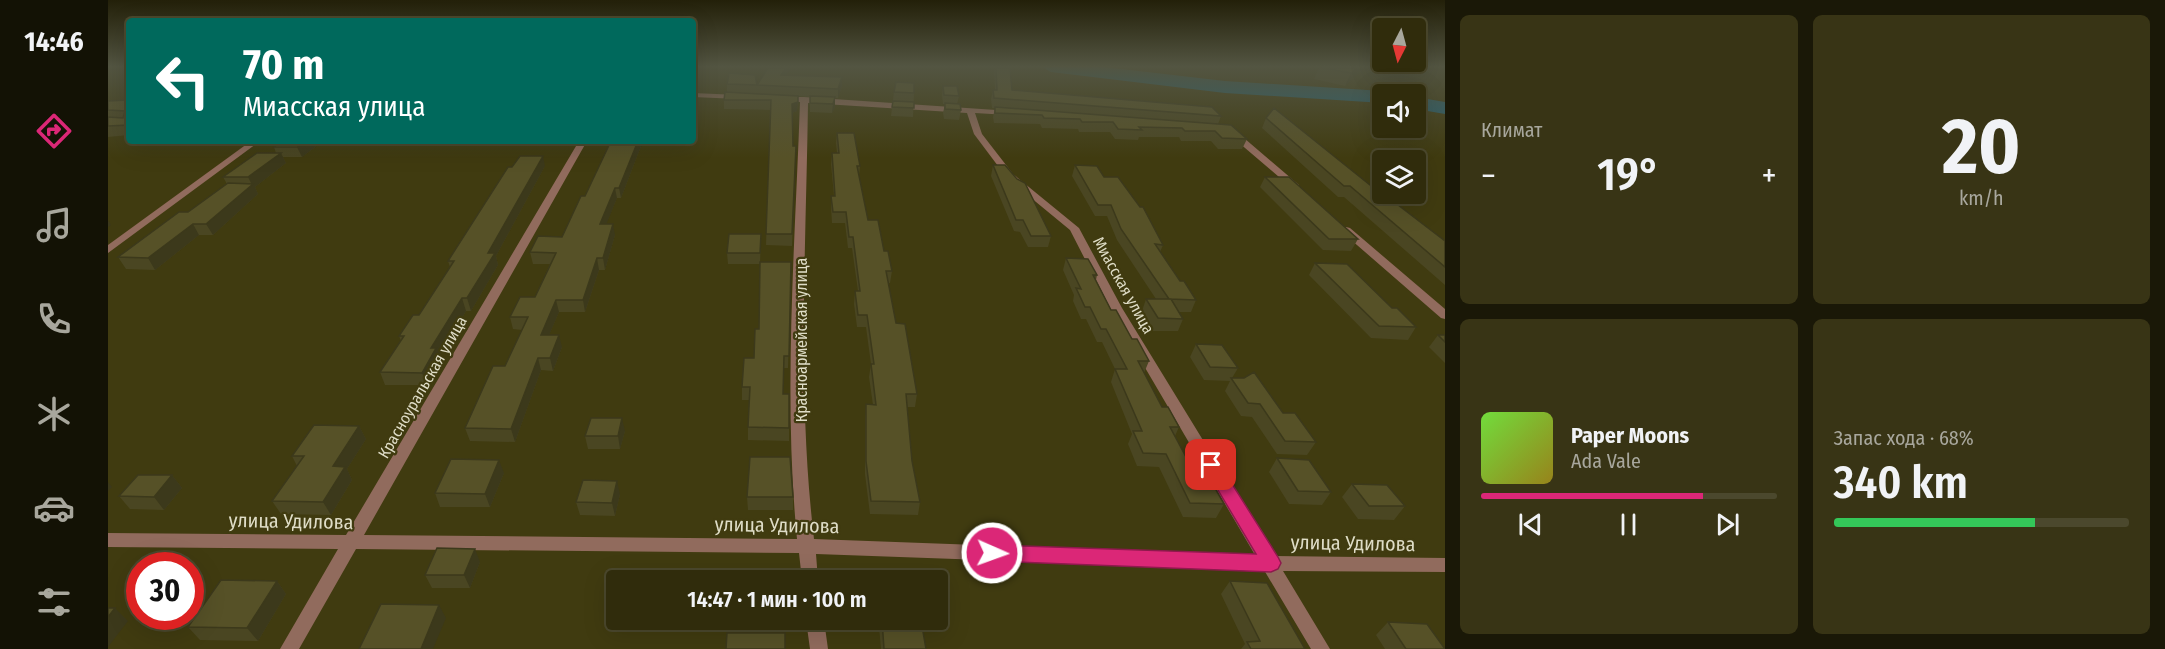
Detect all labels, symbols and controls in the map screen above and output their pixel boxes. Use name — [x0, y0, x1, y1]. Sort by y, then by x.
north arrow — [1372, 18, 1426, 72]
map controls — [1372, 18, 1426, 204]
text: 14:46 — [24, 26, 84, 58]
text: 70 m — [243, 40, 324, 90]
icon: left — [144, 42, 222, 120]
button: sound — [1372, 84, 1426, 138]
text: Миасская улица — [243, 91, 425, 123]
text: 20 — [1942, 100, 2021, 194]
icon: directions — [33, 110, 75, 152]
text: Климат — [1481, 118, 1542, 142]
text: 19° — [1597, 148, 1660, 202]
button: layers — [1372, 150, 1426, 204]
text: − — [1481, 156, 1496, 196]
text: + — [1761, 156, 1776, 196]
text: km/h — [1959, 186, 2004, 210]
icon: music — [33, 204, 75, 246]
street label: Миасская улица — [1089, 233, 1158, 337]
street label: Красноармейская улица — [792, 257, 811, 422]
icon: phone — [33, 298, 75, 340]
street label: Красноуральская улица — [374, 313, 471, 462]
icon: climate — [33, 393, 75, 435]
text: Paper Moons — [1571, 422, 1689, 449]
text: Запас хода · 68% — [1834, 426, 1974, 450]
pin — [1185, 439, 1236, 490]
icon: arrive — [1194, 448, 1227, 481]
text: Ada Vale — [1571, 449, 1641, 473]
text: 340 km — [1834, 456, 1968, 510]
icon: car — [33, 487, 75, 529]
street label: улица Удилова — [228, 508, 354, 534]
icon: previous — [1514, 508, 1547, 541]
icon: pause — [1612, 508, 1645, 541]
icon: next — [1711, 508, 1744, 541]
street label: улица Удилова — [714, 512, 840, 538]
position arrow — [960, 521, 1024, 585]
street label: улица Удилова — [1290, 530, 1416, 556]
speed limit sign: 30 — [126, 552, 204, 630]
icon: filters — [33, 581, 75, 623]
text: 14:47 · 1 мин · 100 m — [687, 586, 867, 613]

